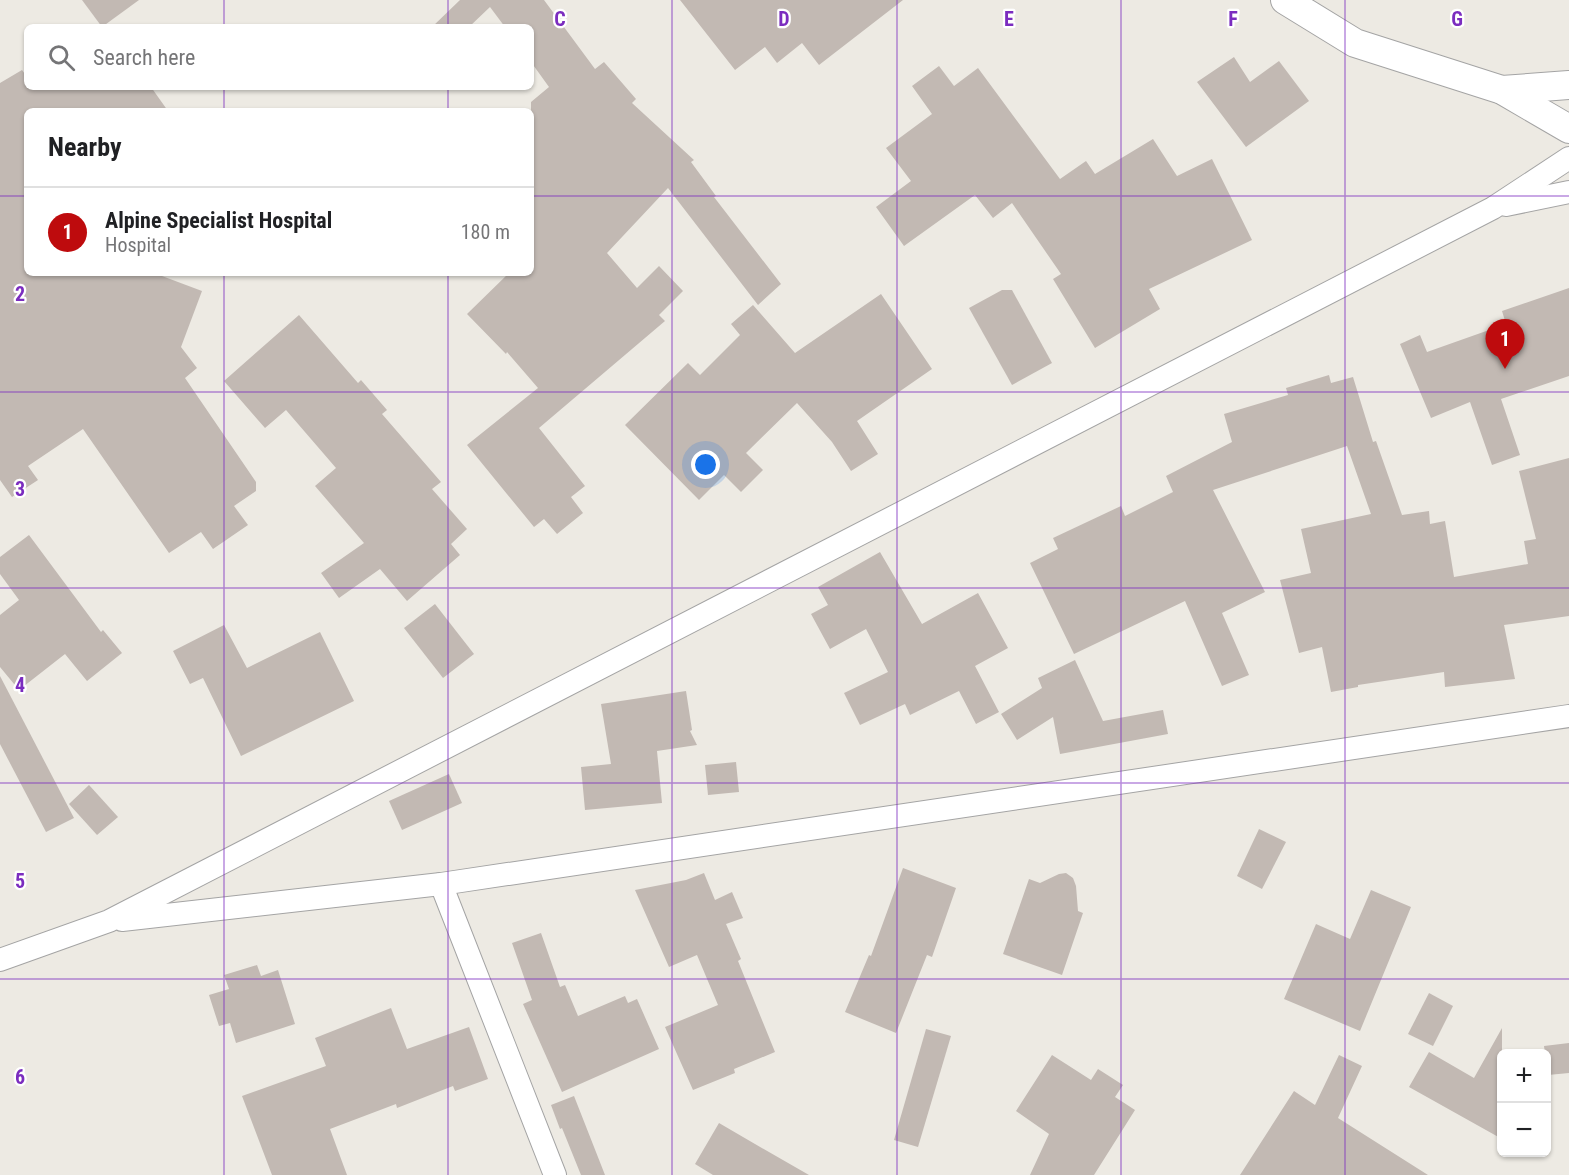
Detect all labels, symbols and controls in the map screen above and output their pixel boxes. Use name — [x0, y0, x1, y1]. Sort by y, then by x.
text: C — [554, 7, 566, 31]
text: D — [778, 7, 790, 31]
text: E — [1004, 7, 1014, 31]
text: F — [1228, 7, 1238, 31]
text: G — [1451, 7, 1463, 31]
search box — [24, 24, 534, 90]
icon: search — [45, 41, 78, 74]
text: Search here — [93, 45, 195, 70]
text: Nearby — [48, 132, 122, 162]
text: Alpine Specialist Hospital — [105, 208, 332, 233]
text: 1 — [62, 220, 73, 244]
text: 180 m — [461, 220, 510, 244]
text: Hospital — [105, 233, 171, 257]
text: 2 — [15, 282, 25, 306]
pin: 1 — [1486, 320, 1524, 369]
your location — [691, 450, 720, 479]
text: 3 — [15, 477, 25, 501]
text: 4 — [15, 673, 25, 697]
text: 5 — [15, 869, 25, 893]
map controls — [1497, 1049, 1551, 1157]
button: + — [1497, 1049, 1551, 1103]
text: 6 — [15, 1065, 25, 1089]
button: − — [1497, 1103, 1551, 1157]

